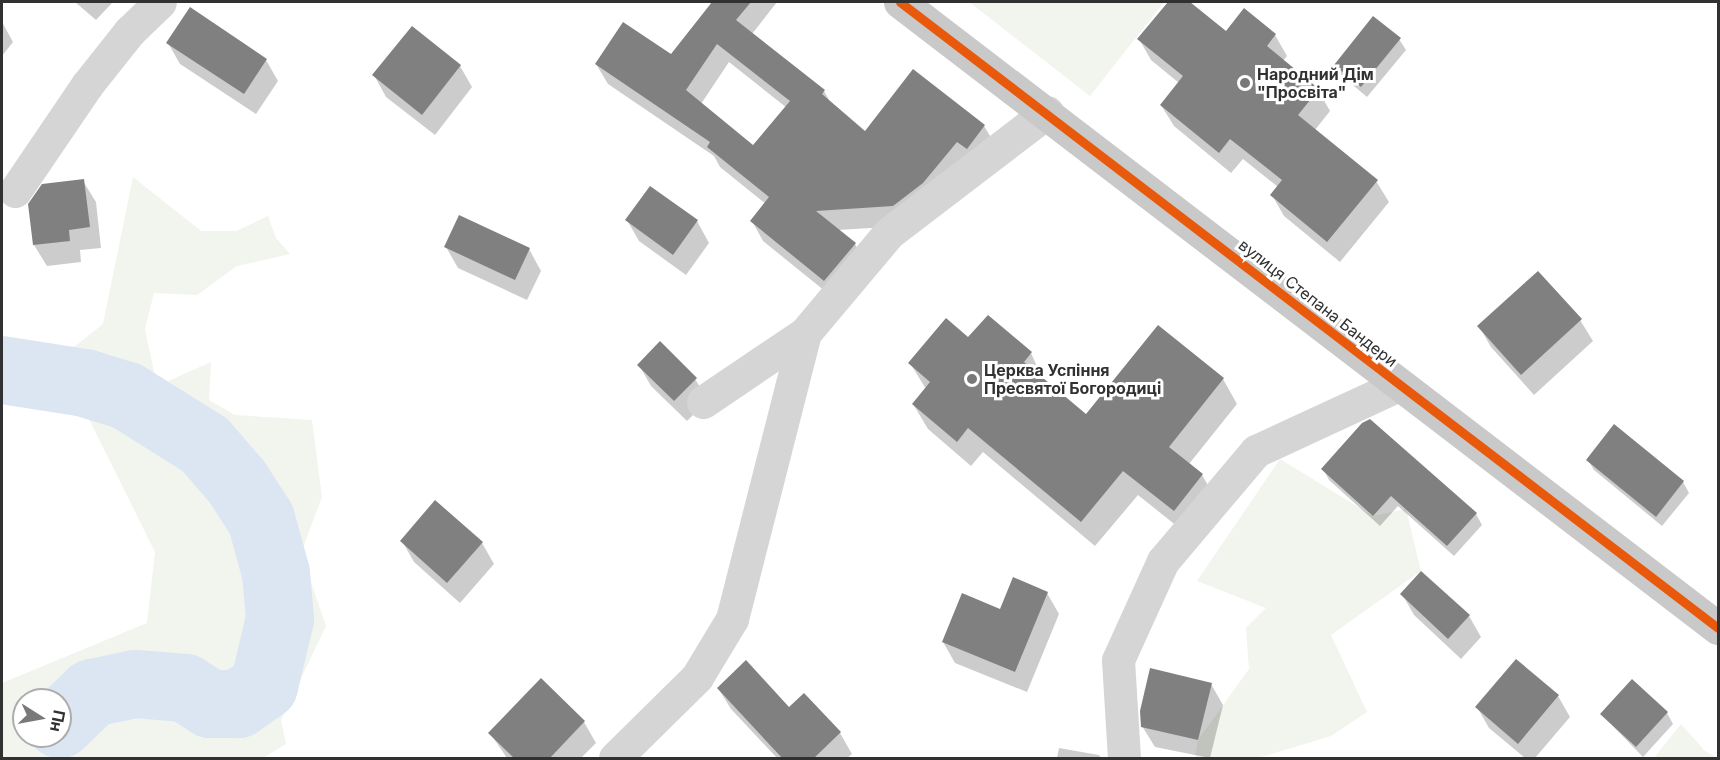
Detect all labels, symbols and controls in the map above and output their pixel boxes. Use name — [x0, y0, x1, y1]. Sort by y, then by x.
place label: Народний Дім "Просвіта" — [1257, 64, 1374, 102]
marker: Народний Дім "Просвіта" — [1238, 76, 1252, 90]
street label: вулиця Степана Бандери — [1235, 235, 1401, 371]
place label: Церква Успіння Пресвятої Богородиці — [984, 360, 1161, 398]
marker: Церква Успіння Пресвятої Богородиці — [965, 372, 979, 386]
north arrow — [12, 688, 72, 748]
text: Пн — [46, 708, 70, 734]

